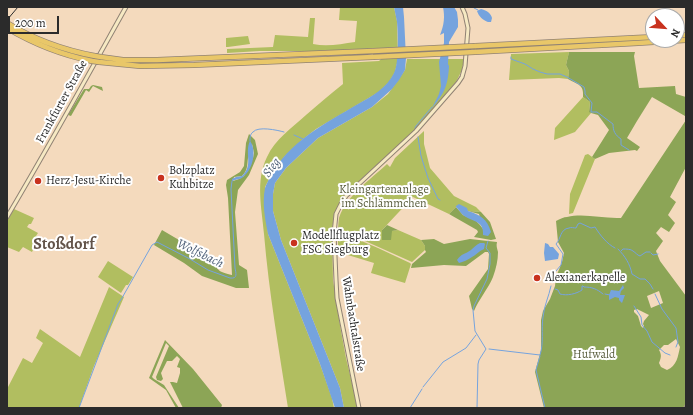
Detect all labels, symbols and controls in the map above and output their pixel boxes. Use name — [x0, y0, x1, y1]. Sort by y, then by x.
scale bar — [10, 8, 61, 34]
north arrow — [645, 8, 685, 48]
text: 200 m — [15, 15, 46, 31]
text: N — [667, 26, 684, 40]
street label: Frankfurter Straße — [33, 58, 91, 146]
water label: Sieg — [260, 155, 284, 181]
place label: Bolzplatz Kuhbitze — [169, 164, 215, 192]
marker: Bolzplatz Kuhbitze — [156, 173, 166, 183]
place label: Herz-Jesu-Kirche — [46, 174, 131, 188]
marker: Herz-Jesu-Kirche — [33, 176, 43, 186]
park label: Kleingartenanlage im Schlämmchen — [339, 183, 429, 211]
place label: Modellflugplatz FSC Siegburg — [302, 229, 379, 257]
district label: Stoßdorf — [33, 235, 95, 255]
water label: Wolfsbach — [174, 236, 226, 272]
marker: Modellflugplatz FSC Siegburg — [289, 238, 299, 248]
place label: Alexianerkapelle — [545, 271, 625, 285]
marker: Alexianerkapelle — [532, 273, 542, 283]
street label: Wahnbachtalstraße — [338, 276, 368, 372]
park label: Hufwald — [573, 348, 615, 362]

